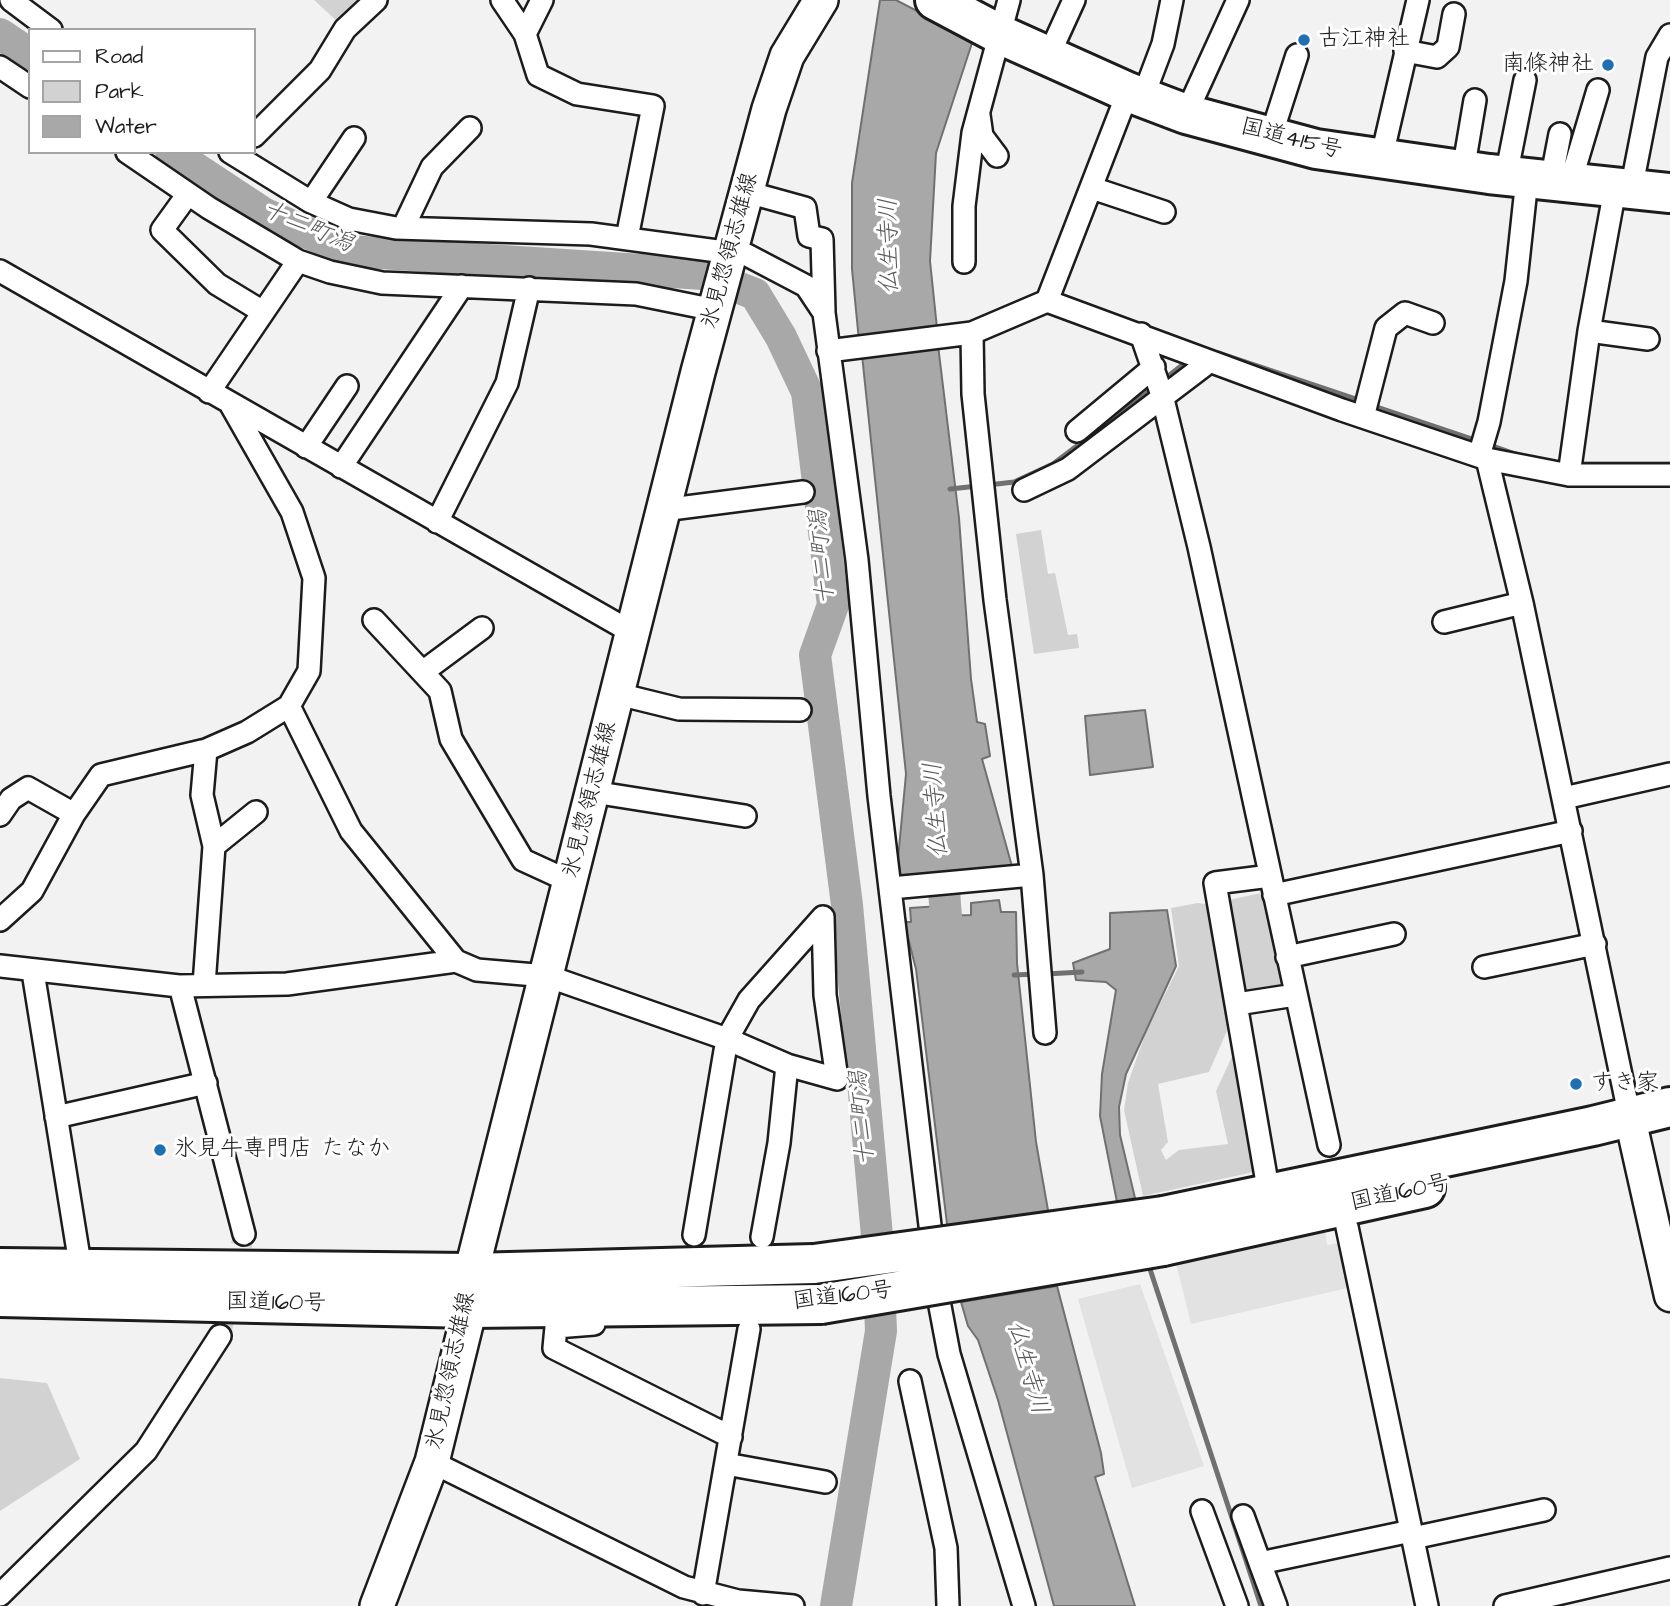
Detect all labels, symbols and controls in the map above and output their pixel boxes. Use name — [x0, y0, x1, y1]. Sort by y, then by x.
place label: 古江神社 — [1318, 26, 1410, 54]
legend — [28, 28, 256, 154]
marker: 古江神社 — [1296, 32, 1312, 48]
text: Road — [95, 42, 143, 71]
place label: 南條神社 — [1502, 51, 1594, 79]
marker: 南條神社 — [1600, 57, 1616, 73]
text: Park — [95, 77, 144, 106]
text: Water — [95, 112, 157, 141]
street label: 国道415号 — [1237, 114, 1345, 166]
street label: 氷見惣領志雄線 — [697, 170, 765, 332]
water label: 十二町潟 — [257, 196, 357, 260]
water label: 仏生寺川 — [876, 198, 906, 294]
water label: 十二町潟 — [805, 508, 843, 606]
street label: 氷見惣領志雄線 — [558, 719, 624, 881]
water label: 仏生寺川 — [920, 761, 956, 859]
water label: 十二町潟 — [845, 1069, 883, 1167]
place label: すき家 — [1590, 1070, 1659, 1098]
marker: すき家 — [1568, 1076, 1584, 1092]
place label: 氷見牛専門店 たなか — [174, 1136, 390, 1164]
marker: 氷見牛専門店 たなか — [152, 1142, 168, 1158]
street label: 国道160号 — [1348, 1170, 1452, 1218]
street label: 国道160号 — [791, 1277, 895, 1317]
street label: 国道160号 — [225, 1289, 327, 1319]
street label: 氷見惣領志雄線 — [422, 1289, 482, 1453]
water label: 仏生寺川 — [999, 1318, 1053, 1418]

